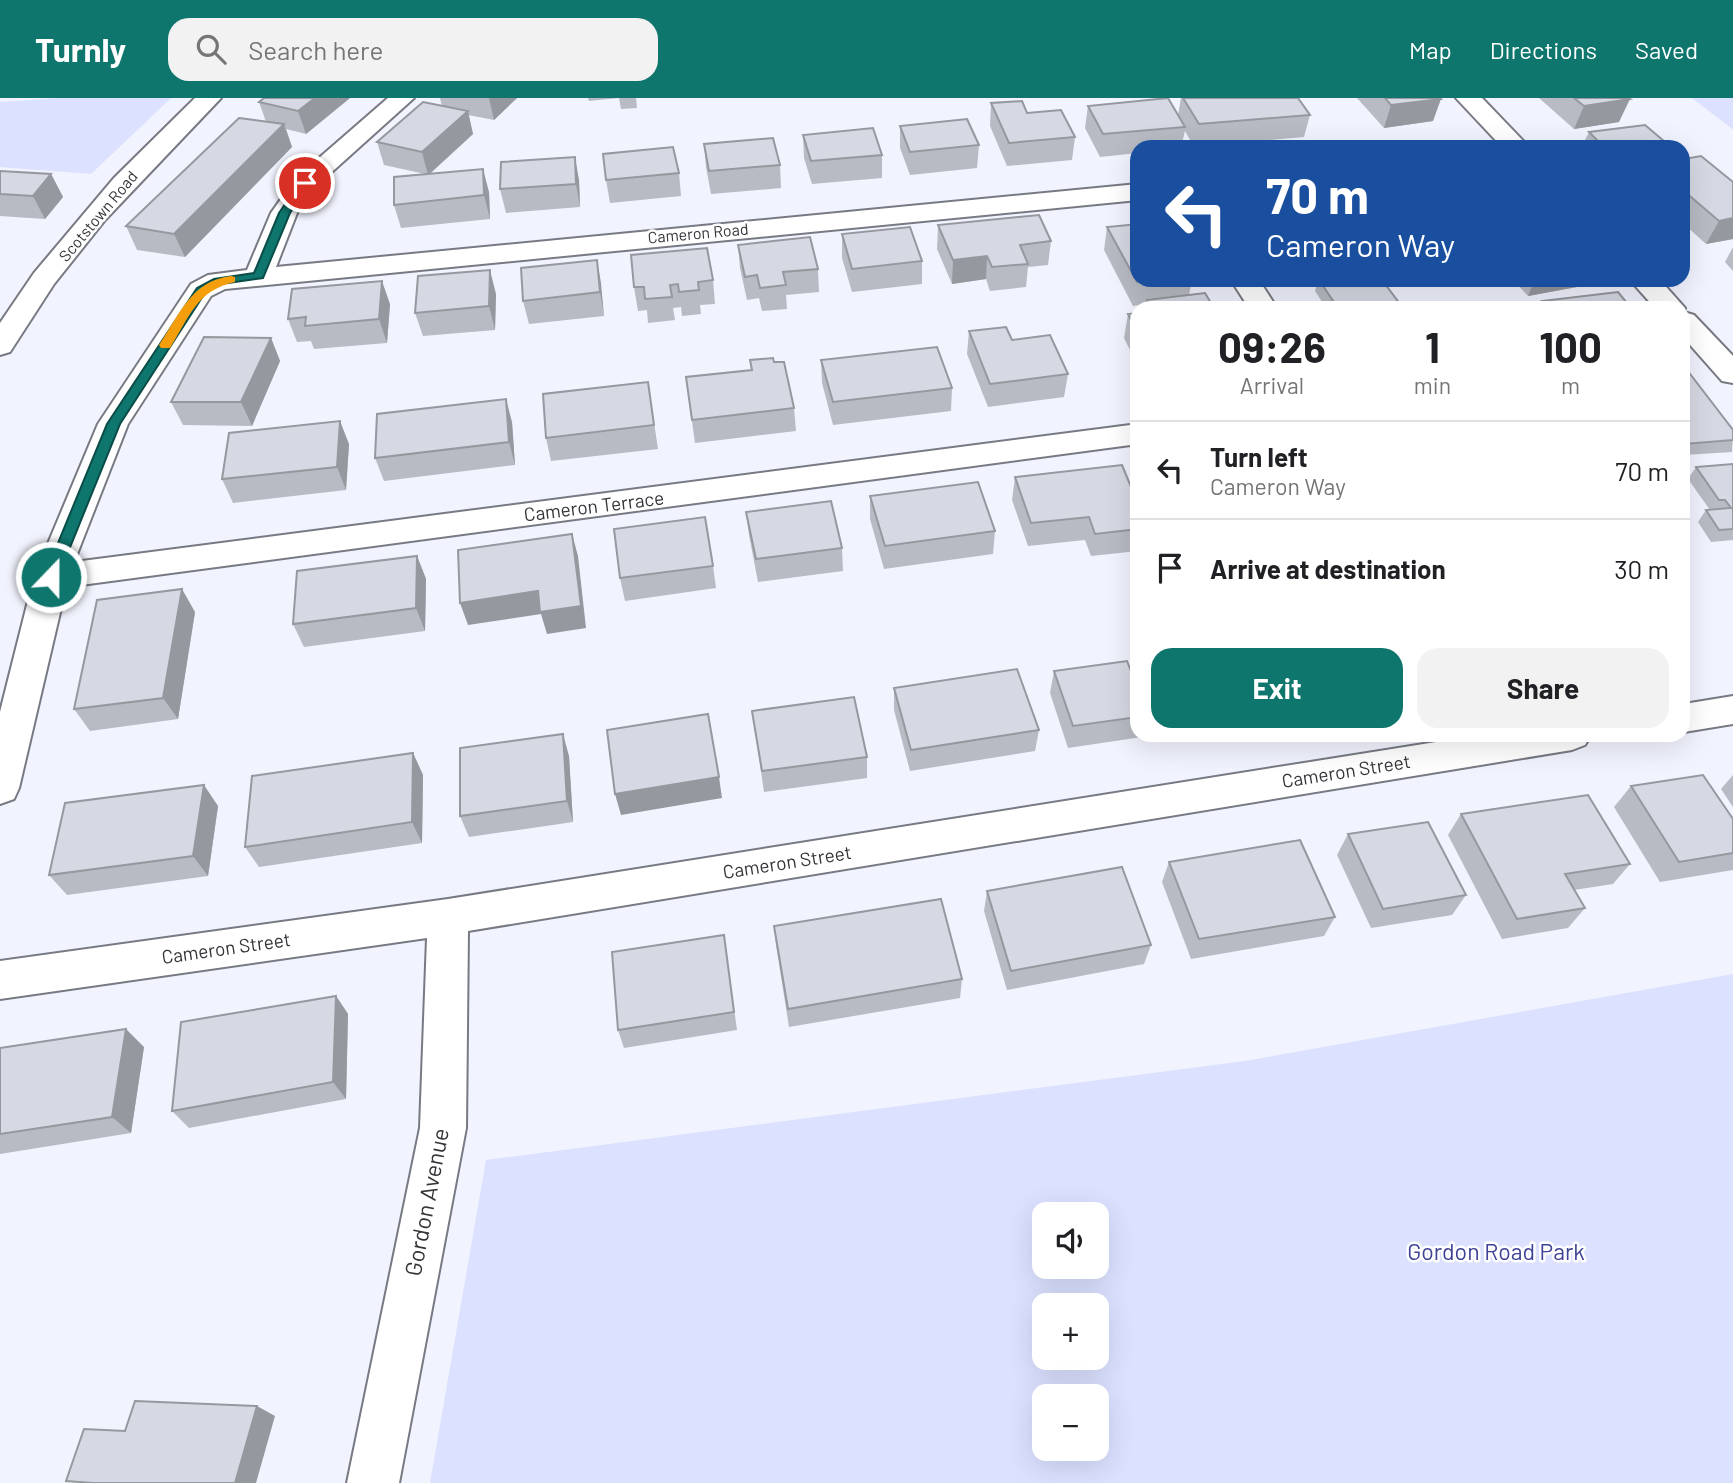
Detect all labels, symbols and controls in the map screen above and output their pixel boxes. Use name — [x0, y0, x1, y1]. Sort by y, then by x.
search box — [168, 18, 658, 81]
text: Turnly — [35, 29, 126, 69]
icon: search — [192, 30, 230, 68]
text: Search here — [248, 34, 383, 65]
text: Map — [1409, 35, 1452, 64]
text: Directions — [1490, 35, 1597, 64]
text: Saved — [1635, 35, 1698, 64]
pin — [275, 153, 335, 213]
icon: arrive — [286, 164, 324, 202]
text: 70 m — [1266, 165, 1369, 224]
street label: Scotstown Road — [54, 166, 141, 265]
icon: left — [1151, 168, 1242, 259]
street label: Cameron Road — [647, 219, 749, 246]
text: Cameron Way — [1266, 225, 1455, 263]
text: 09:26 — [1218, 321, 1326, 371]
text: 1 — [1425, 321, 1440, 371]
text: 100 — [1539, 321, 1602, 371]
text: Arrival — [1240, 371, 1304, 399]
text: min — [1414, 371, 1451, 399]
text: m — [1561, 371, 1580, 399]
text: Turn left — [1210, 441, 1308, 472]
icon: left — [1151, 451, 1189, 489]
text: 70 m — [1615, 455, 1669, 486]
text: Cameron Way — [1210, 472, 1346, 500]
street label: Cameron Terrace — [523, 485, 665, 526]
position arrow — [14, 540, 88, 614]
icon: arrive — [1151, 549, 1189, 587]
text: Arrive at destination — [1210, 553, 1446, 584]
text: 30 m — [1614, 553, 1669, 584]
button: Exit — [1151, 648, 1403, 728]
button: Share — [1417, 648, 1669, 728]
street label: Cameron Street — [1280, 749, 1412, 792]
street label: Cameron Street — [721, 840, 853, 883]
street label: Cameron Street — [160, 927, 292, 968]
street label: Gordon Avenue — [398, 1125, 454, 1278]
map controls — [1032, 1202, 1109, 1461]
button: sound — [1032, 1202, 1109, 1279]
park label: Gordon Road Park — [1407, 1237, 1585, 1265]
button: + — [1032, 1293, 1109, 1370]
button: − — [1032, 1384, 1109, 1461]

